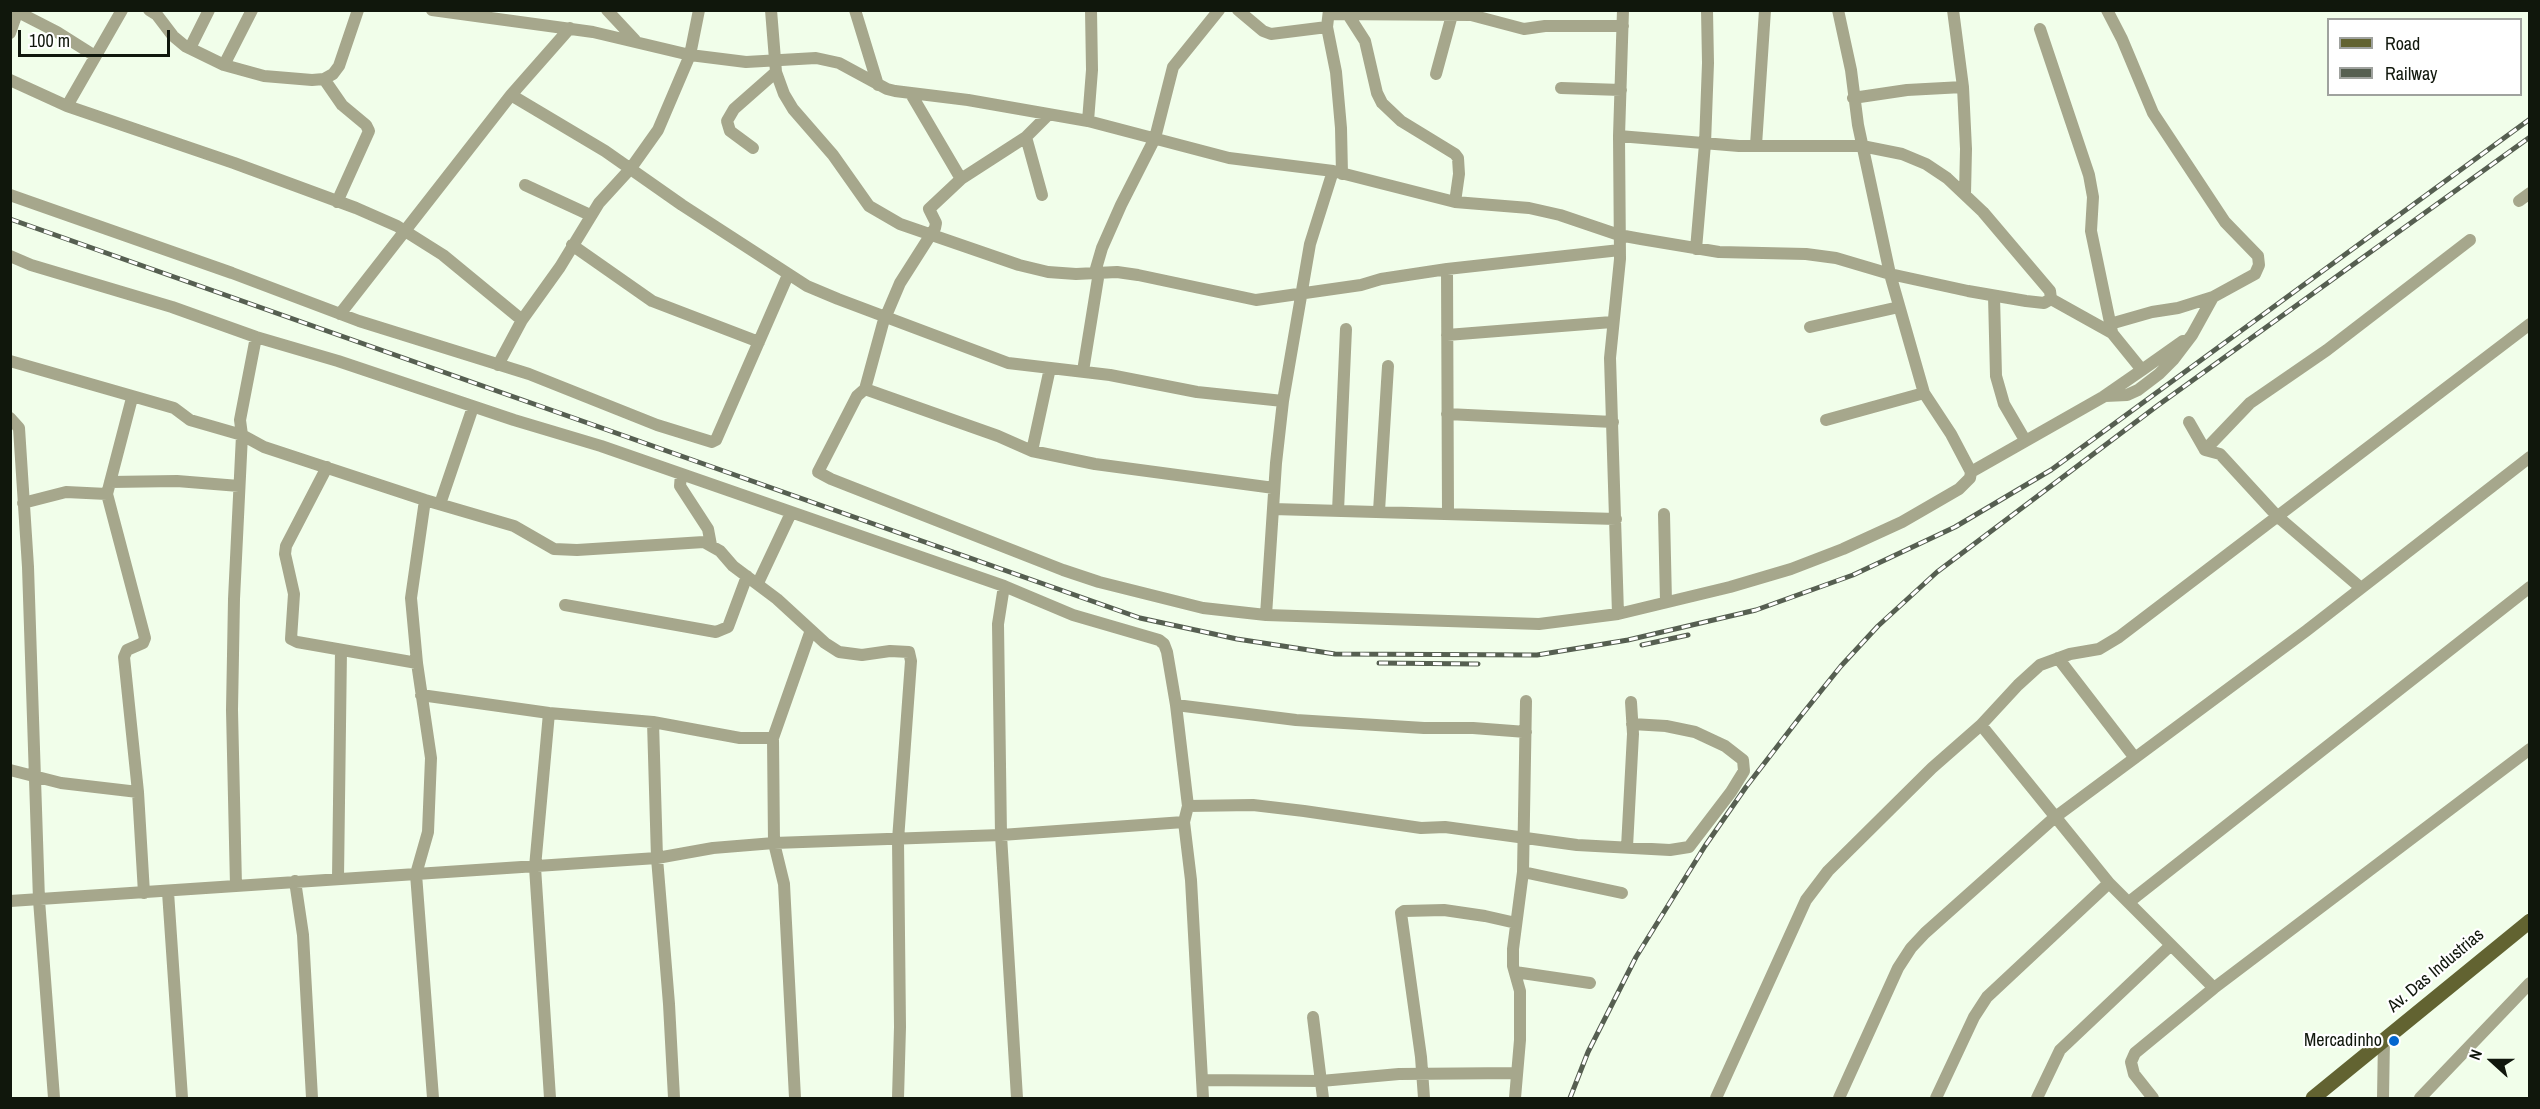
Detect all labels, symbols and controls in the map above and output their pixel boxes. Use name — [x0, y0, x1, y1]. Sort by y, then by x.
scale bar — [21, 18, 172, 56]
legend — [2327, 18, 2522, 96]
text: 100 m — [29, 28, 70, 53]
text: Road — [2385, 31, 2420, 56]
text: Railway — [2385, 61, 2438, 86]
street label: Av. Das Industrias — [2383, 924, 2489, 1018]
place label: Mercadinho — [2304, 1030, 2382, 1052]
north arrow — [2462, 1031, 2522, 1091]
marker: Mercadinho — [2387, 1034, 2401, 1048]
text: N — [2463, 1046, 2487, 1063]

